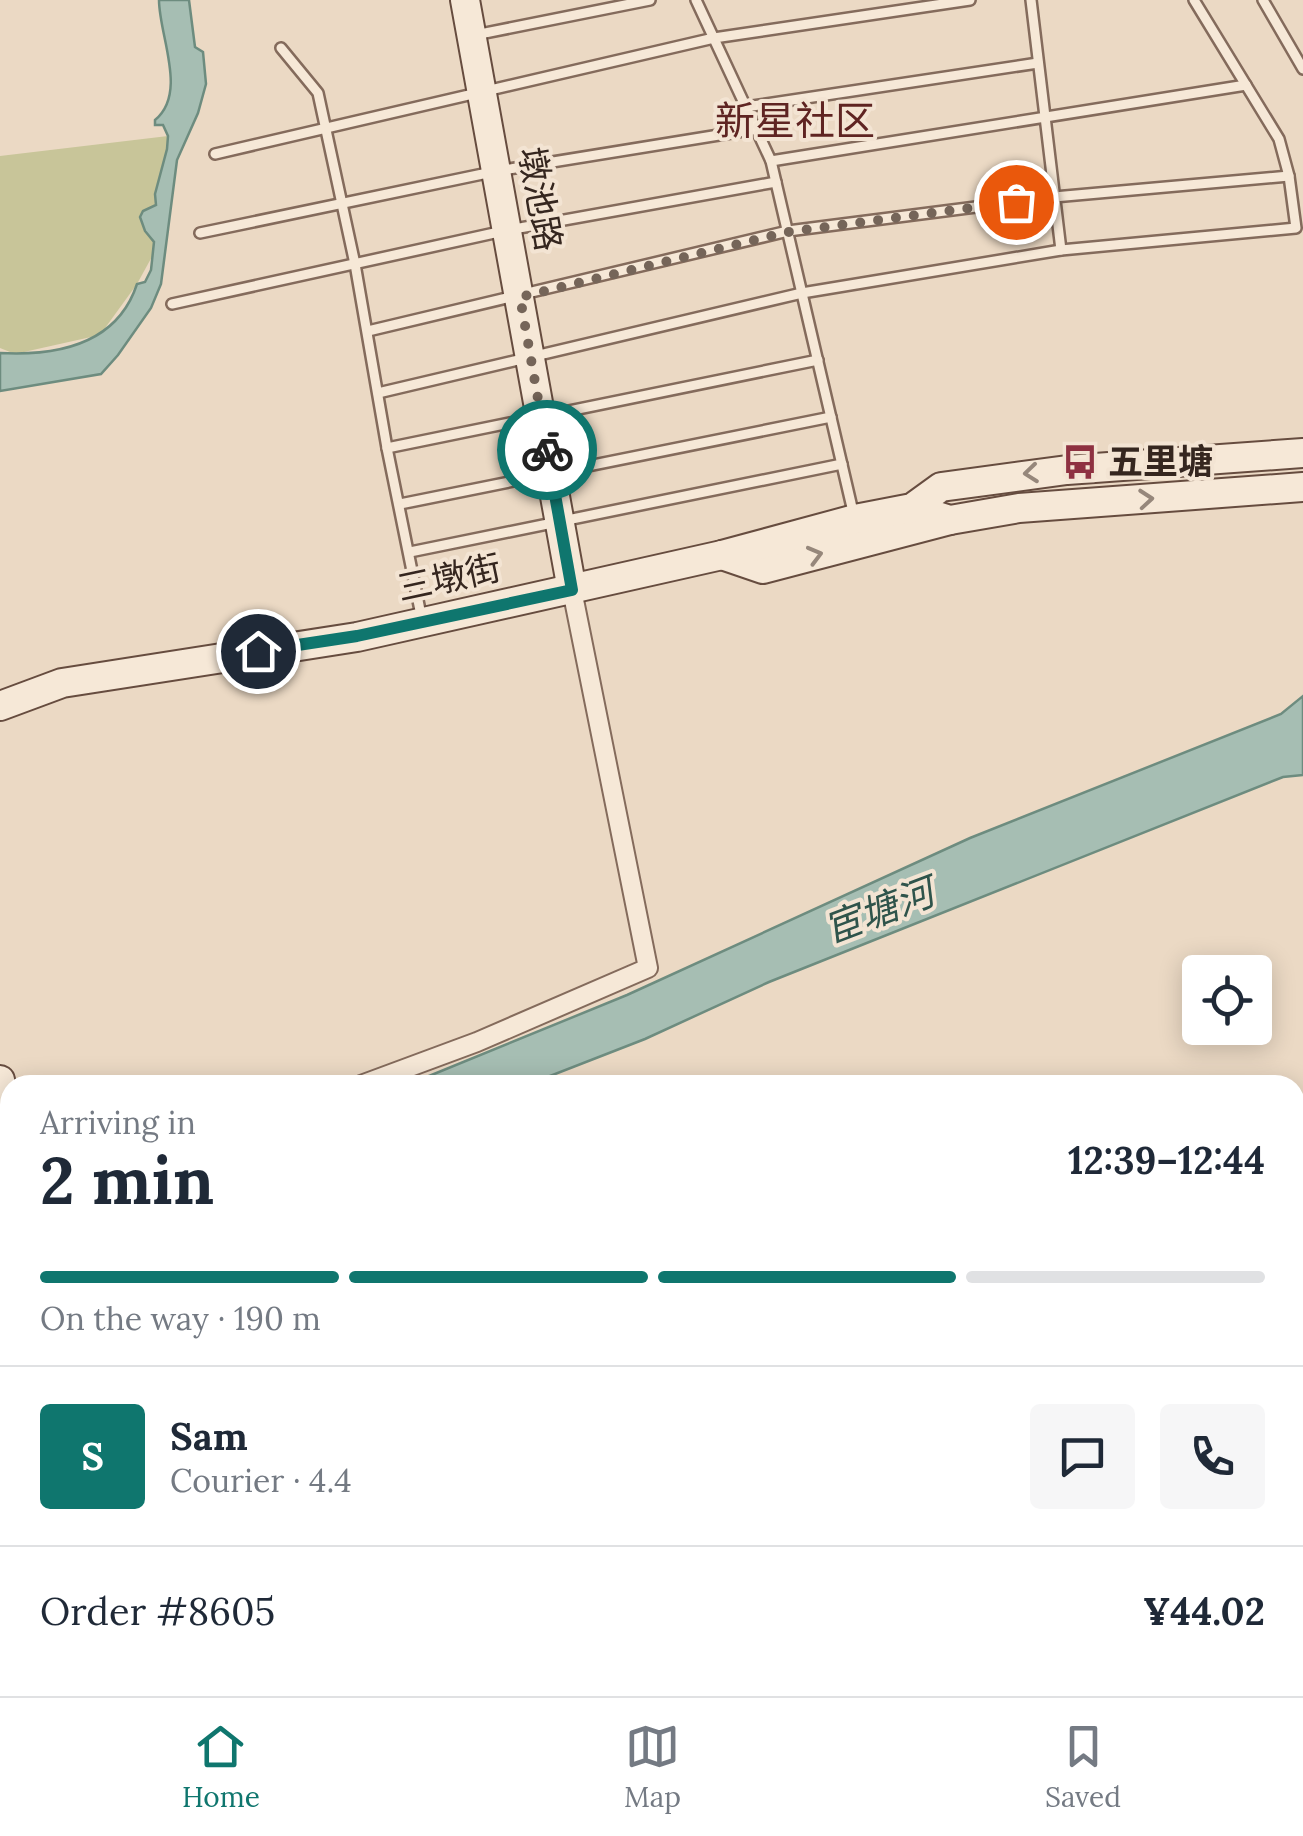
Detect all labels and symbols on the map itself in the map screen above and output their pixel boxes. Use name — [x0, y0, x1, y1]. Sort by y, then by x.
district label: 新星社区 — [715, 95, 875, 146]
street label: 墩池路 — [509, 143, 572, 255]
pin — [974, 160, 1059, 245]
courier — [497, 400, 597, 500]
place label: 五里塘 — [1108, 439, 1213, 484]
bus stop icon: 五里塘 — [1061, 443, 1099, 481]
one-way arrow — [1023, 462, 1039, 484]
one-way arrow — [1139, 488, 1155, 510]
street label: 三墩街 — [393, 545, 505, 610]
one-way arrow — [806, 546, 824, 567]
pin — [216, 609, 301, 694]
water label: 宦塘河 — [817, 865, 947, 953]

